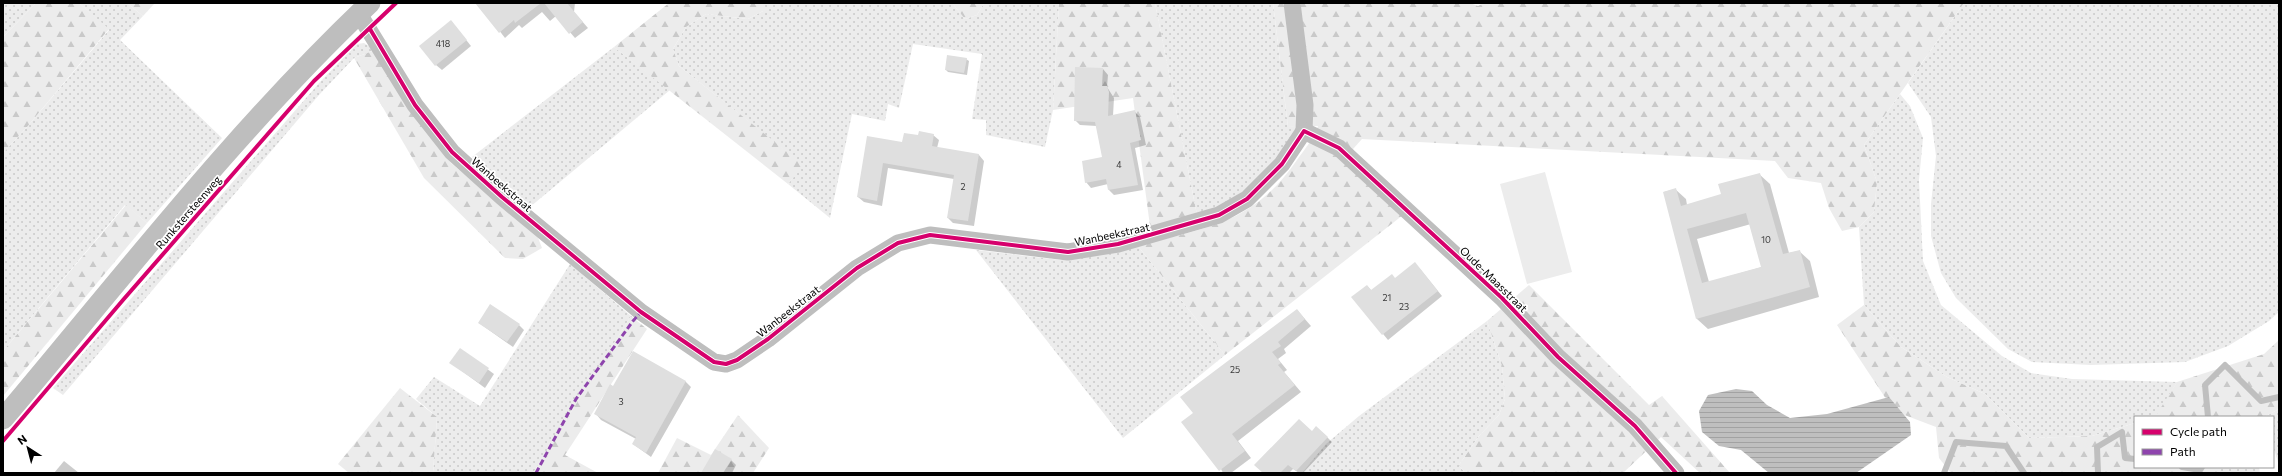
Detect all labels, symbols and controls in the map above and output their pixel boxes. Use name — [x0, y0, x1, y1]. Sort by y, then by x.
house number: 418 — [436, 38, 450, 49]
street label: Wanbeekstraat — [469, 154, 536, 214]
house number: 4 — [1116, 159, 1122, 170]
street label: Runkstersteenweg — [153, 173, 223, 251]
house number: 2 — [961, 181, 966, 192]
street label: Wanbeekstraat — [1073, 220, 1151, 248]
house number: 10 — [1761, 234, 1771, 245]
street label: Oude-Maasstraat — [1458, 244, 1531, 315]
street label: Wanbeekstraat — [754, 282, 823, 340]
house number: 21 — [1383, 292, 1391, 303]
house number: 23 — [1399, 301, 1409, 312]
house number: 25 — [1230, 364, 1240, 375]
house number: 3 — [618, 396, 624, 407]
legend — [2134, 416, 2274, 468]
text: Cycle path — [2170, 424, 2227, 438]
north arrow — [8, 428, 48, 468]
text: N — [15, 432, 29, 447]
text: Path — [2170, 444, 2196, 458]

